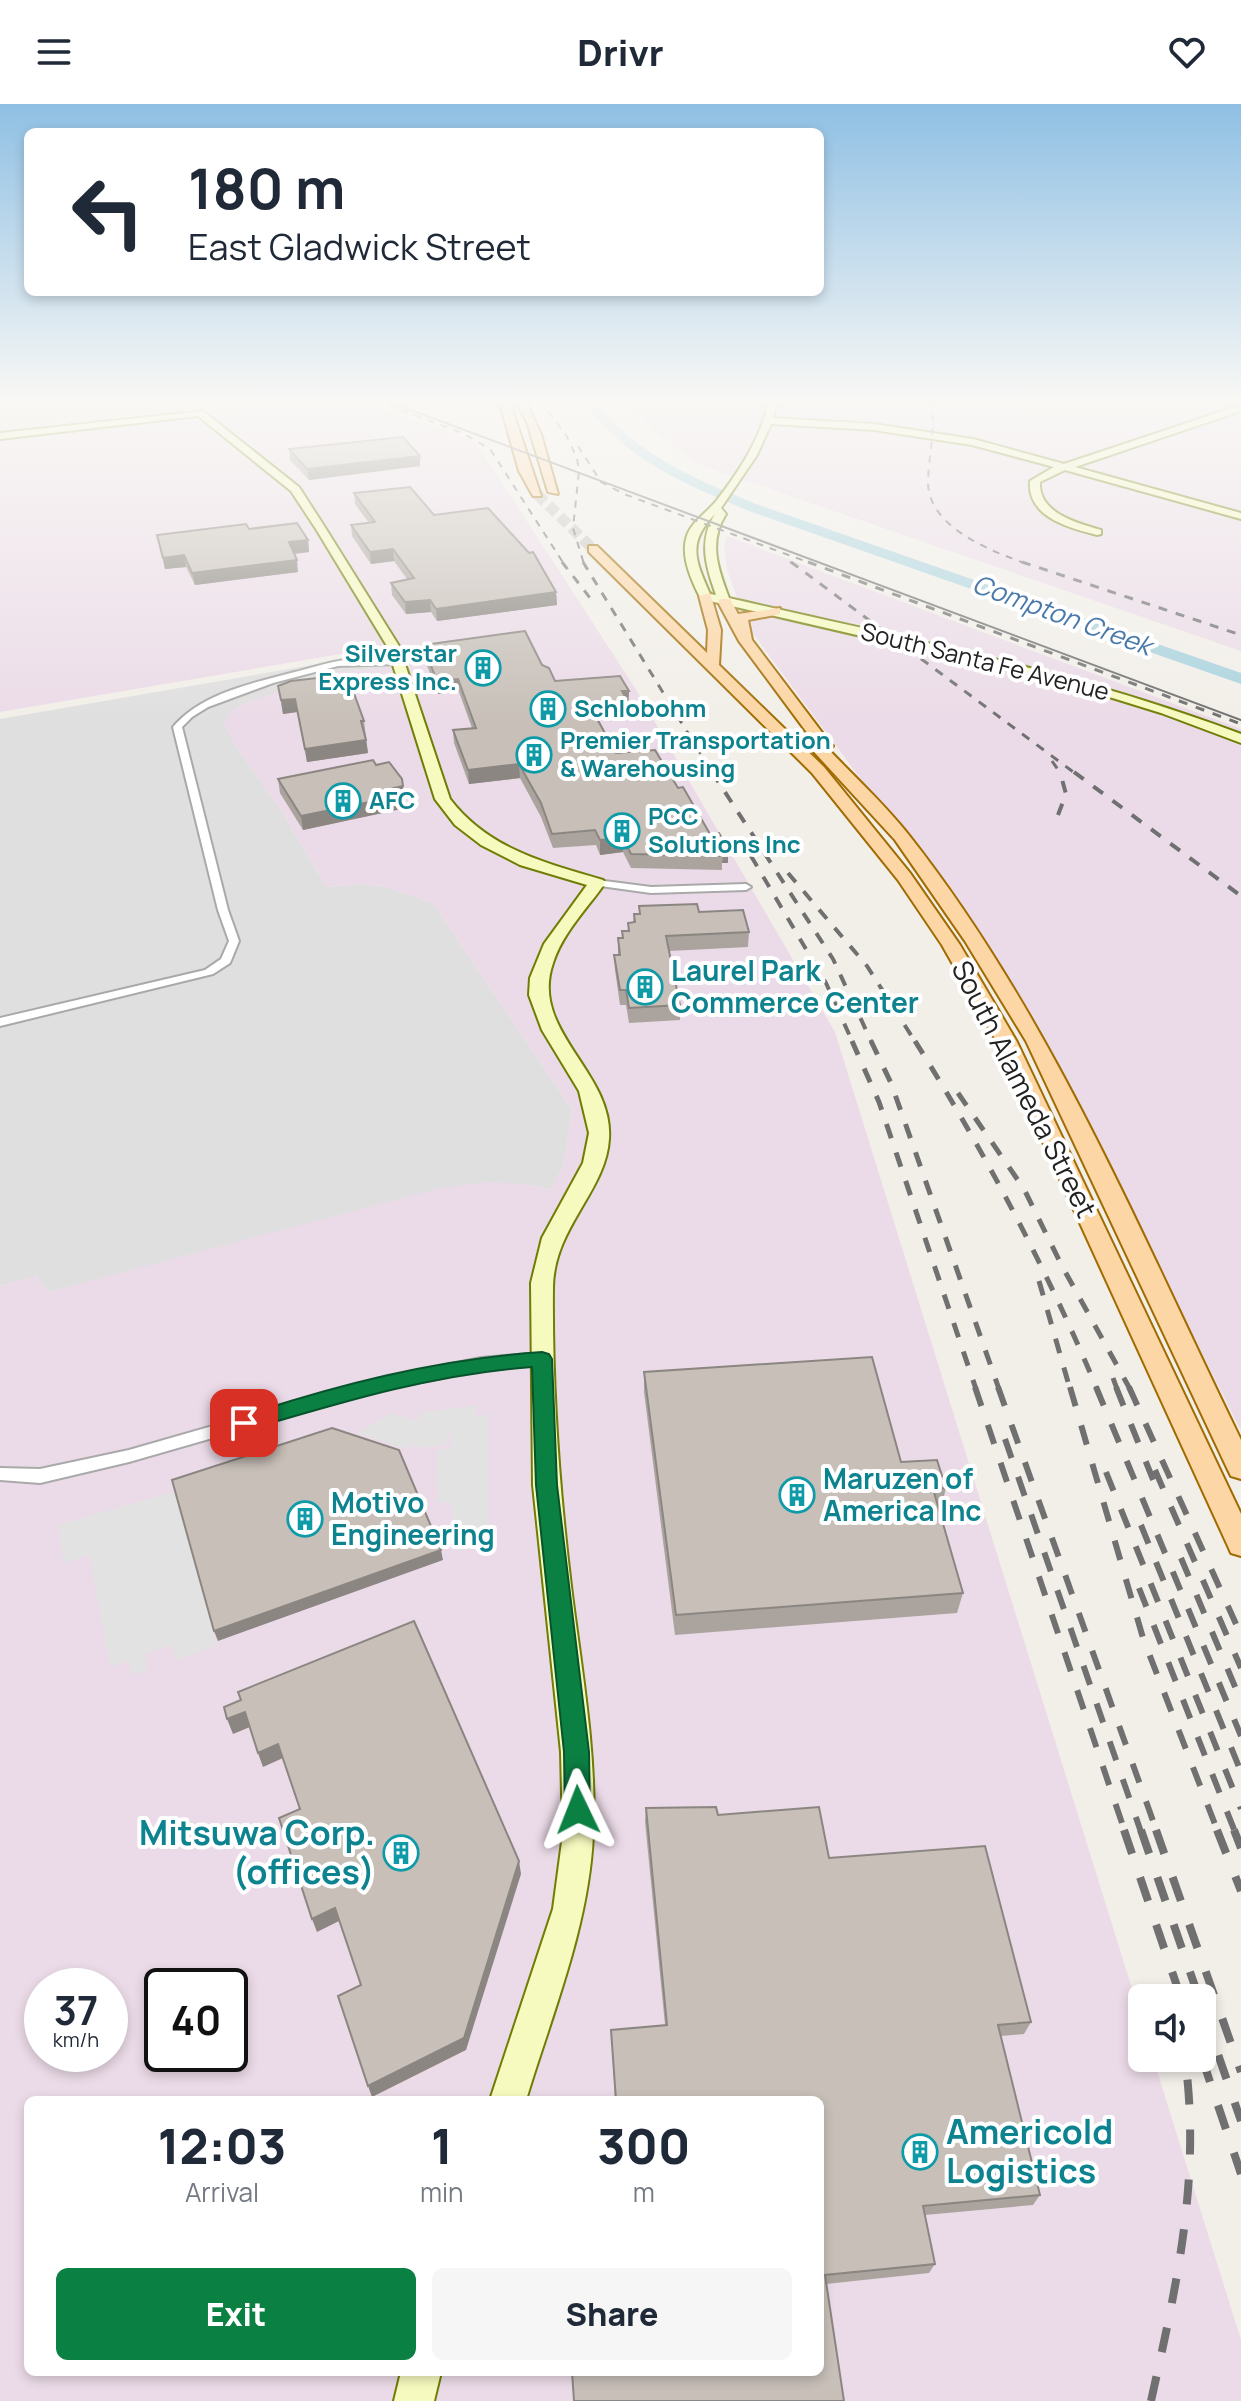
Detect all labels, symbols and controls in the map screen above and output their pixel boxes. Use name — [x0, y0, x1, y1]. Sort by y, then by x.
text: Drivr — [577, 28, 664, 77]
icon: menu — [32, 30, 76, 74]
icon: heart — [1165, 30, 1209, 74]
text: 180 m — [188, 149, 345, 226]
icon: left — [56, 160, 160, 264]
text: East Gladwick Street — [188, 222, 531, 271]
water label: Compton Creek — [968, 565, 1161, 665]
street label: South Santa Fe Avenue — [858, 614, 1113, 707]
place label: Silverstar Express Inc. — [318, 636, 457, 697]
building icon: Silverstar Express Inc. — [464, 649, 502, 687]
building icon: Schlobohm — [529, 690, 567, 728]
place label: Schlobohm — [574, 691, 706, 724]
place label: Premier Transportation & Warehousing — [560, 723, 831, 784]
building icon: Premier Transportation & Warehousing — [515, 736, 553, 774]
building icon: AFC — [324, 782, 362, 820]
place label: AFC — [369, 783, 415, 816]
place label: PCC Solutions Inc — [648, 799, 801, 860]
building icon: PCC Solutions Inc — [603, 812, 641, 850]
place label: Laurel Park Commerce Center — [671, 951, 919, 1021]
street label: South Alameda Street — [944, 954, 1106, 1224]
building icon: Laurel Park Commerce Center — [626, 968, 664, 1006]
pin — [210, 1389, 278, 1457]
icon: arrive — [222, 1401, 266, 1445]
place label: Maruzen of America Inc — [823, 1459, 981, 1529]
building icon: Maruzen of America Inc — [778, 1476, 816, 1514]
place label: Motivo Engineering — [331, 1483, 495, 1553]
building icon: Motivo Engineering — [286, 1500, 324, 1538]
position arrow — [536, 1768, 620, 1852]
place label: Mitsuwa Corp. (offices) — [139, 1809, 375, 1894]
building icon: Mitsuwa Corp. (offices) — [382, 1834, 420, 1872]
speed limit sign: 40 — [144, 1968, 248, 2072]
text: 37 — [54, 1982, 98, 2037]
map controls — [1128, 1984, 1216, 2072]
button: sound — [1128, 1984, 1216, 2072]
text: km/h — [53, 2026, 99, 2053]
place label: Americold Logistics — [946, 2108, 1113, 2193]
text: 12:03 — [158, 2113, 286, 2178]
text: 1 — [431, 2113, 453, 2178]
text: 300 — [597, 2113, 690, 2178]
building icon: Americold Logistics — [901, 2133, 939, 2171]
text: Arrival — [185, 2174, 259, 2210]
text: min — [420, 2174, 464, 2210]
text: m — [633, 2174, 655, 2210]
button: Exit — [56, 2268, 416, 2360]
button: Share — [432, 2268, 792, 2360]

